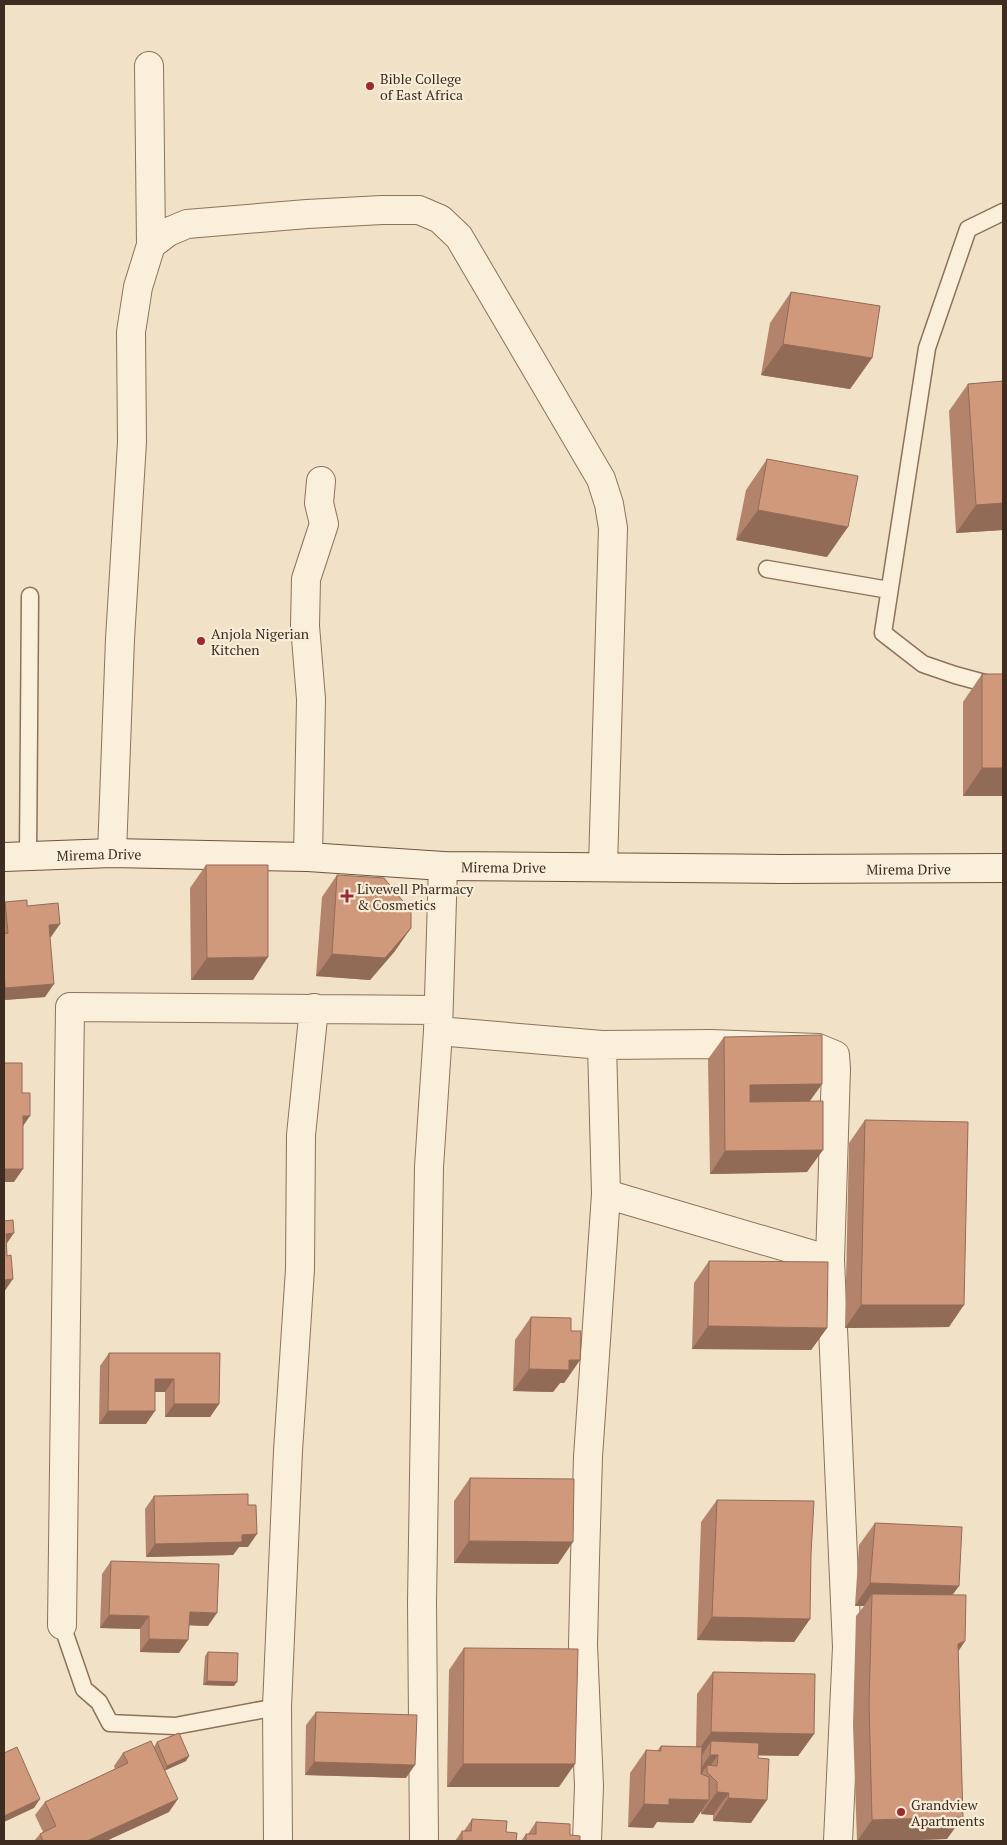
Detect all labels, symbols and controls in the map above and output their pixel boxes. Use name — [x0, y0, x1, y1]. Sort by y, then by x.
place label: Bible College of East Africa — [380, 69, 463, 104]
marker: Bible College of East Africa — [364, 80, 376, 92]
place label: Anjola Nigerian Kitchen — [211, 624, 310, 659]
marker: Anjola Nigerian Kitchen — [195, 635, 207, 647]
street label: Mirema Drive — [56, 843, 142, 865]
street label: Mirema Drive — [461, 857, 546, 876]
street label: Mirema Drive — [866, 859, 951, 878]
place label: Livewell Pharmacy & Cosmetics — [357, 879, 474, 914]
marker: Livewell Pharmacy & Cosmetics — [341, 890, 353, 902]
place label: Grandview Apartments — [911, 1795, 985, 1830]
marker: Grandview Apartments — [895, 1806, 907, 1818]

